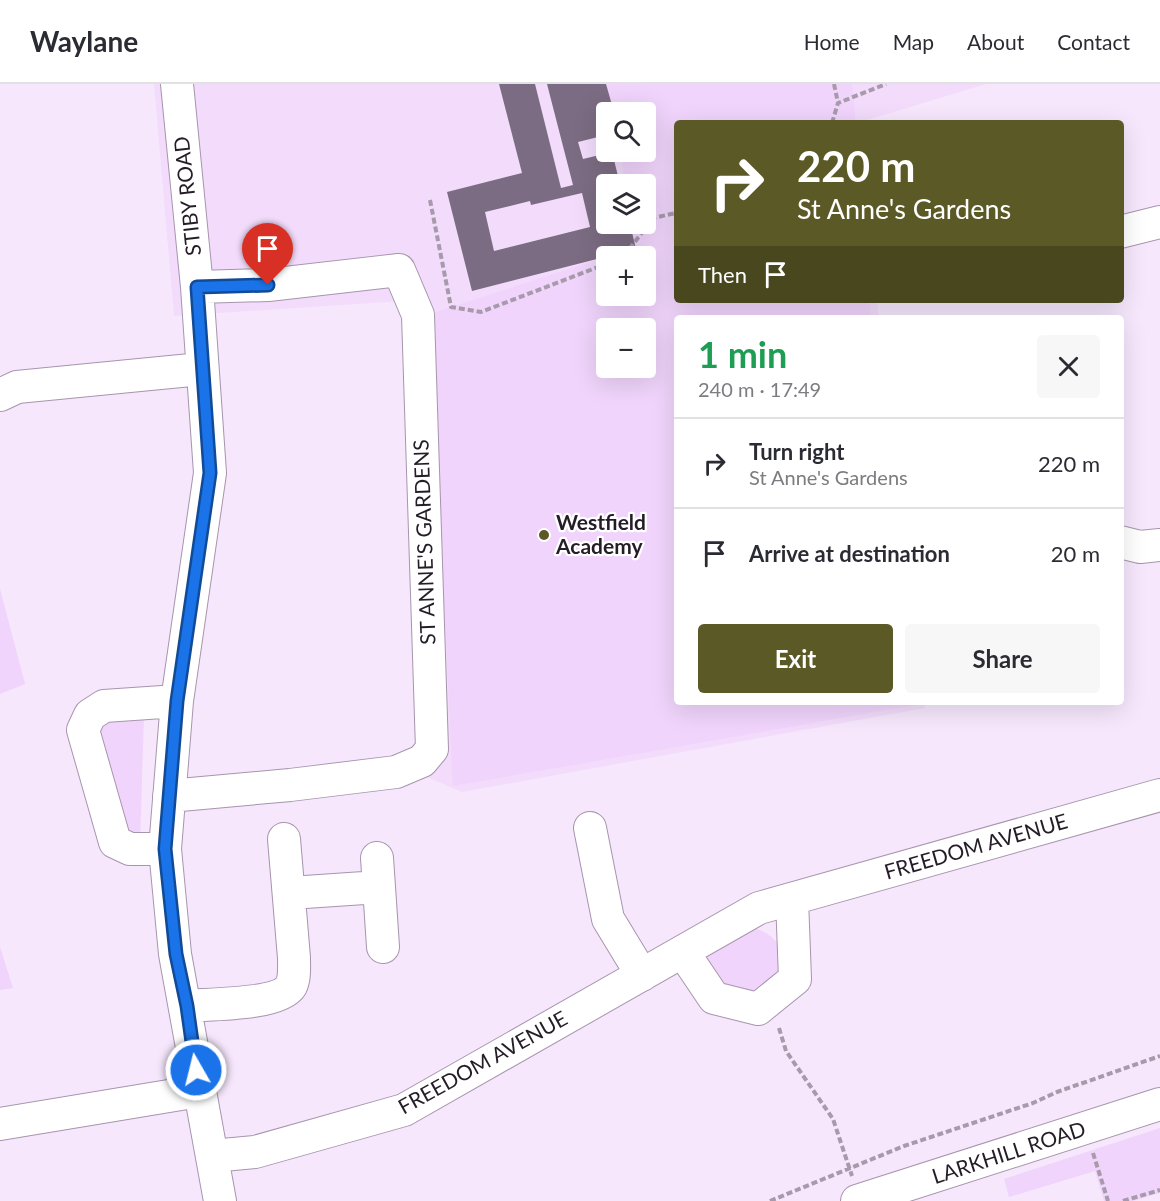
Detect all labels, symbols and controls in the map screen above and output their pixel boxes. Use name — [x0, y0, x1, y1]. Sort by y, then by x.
text: Waylane — [30, 24, 138, 58]
text: Home — [804, 29, 860, 54]
text: Map — [893, 29, 934, 54]
text: About — [967, 29, 1024, 54]
text: Contact — [1057, 29, 1130, 54]
map controls — [596, 102, 656, 378]
button: search — [596, 102, 656, 162]
street label: STIBY ROAD — [168, 135, 205, 257]
text: 220 m — [797, 141, 915, 191]
icon: right — [698, 144, 776, 222]
button: layers — [596, 174, 656, 234]
text: St Anne's Gardens — [797, 192, 1011, 225]
pin — [242, 223, 293, 285]
icon: arrive — [251, 232, 284, 265]
button: + — [596, 246, 656, 306]
icon: arrive — [759, 258, 792, 291]
text: Then — [698, 261, 747, 288]
button: − — [596, 318, 656, 378]
text: 1 min — [698, 332, 787, 376]
button: close — [1037, 335, 1100, 398]
text: 240 m · 17:49 — [698, 377, 821, 401]
text: Turn right — [749, 438, 844, 465]
street label: ST ANNE'S GARDENS — [407, 439, 440, 645]
icon: right — [698, 447, 731, 480]
text: 220 m — [1038, 450, 1100, 477]
text: St Anne's Gardens — [749, 465, 908, 489]
place label: Westfield Academy — [555, 509, 646, 558]
marker: Westfield Academy — [537, 528, 551, 542]
icon: arrive — [698, 537, 731, 570]
text: Arrive at destination — [749, 540, 950, 567]
text: 20 m — [1051, 540, 1100, 567]
button: Exit — [698, 624, 893, 693]
button: Share — [905, 624, 1100, 693]
street label: FREEDOM AVENUE — [881, 807, 1070, 884]
street label: FREEDOM AVENUE — [393, 1005, 571, 1119]
position arrow — [164, 1038, 228, 1102]
street label: LARKHILL ROAD — [929, 1115, 1088, 1188]

